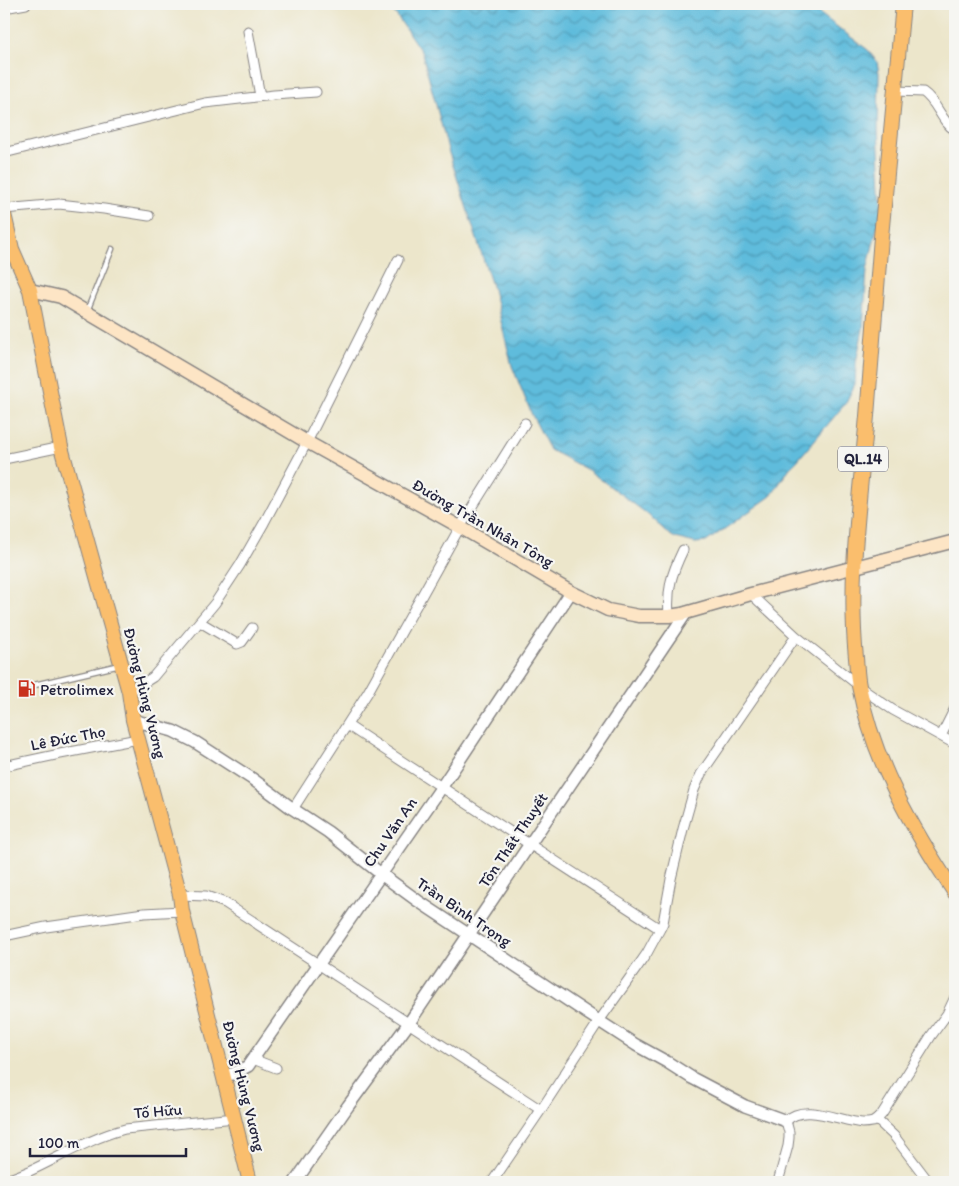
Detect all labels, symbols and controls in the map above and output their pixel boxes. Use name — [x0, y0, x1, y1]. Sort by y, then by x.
road number: QL.14 — [838, 446, 888, 472]
street label: Đường Trần Nhân Tông — [409, 475, 558, 572]
street label: Đường Hùng Vương — [120, 626, 171, 761]
fuel station icon: Petrolimex — [16, 679, 36, 699]
place label: Petrolimex — [40, 680, 114, 699]
street label: Lê Đức Thọ — [29, 721, 107, 755]
street label: Tôn Thất Thuyết — [474, 789, 552, 891]
street label: Chu Văn An — [359, 794, 421, 870]
street label: Trần Bình Trọng — [413, 873, 516, 951]
street label: Đường Hùng Vương — [219, 1019, 270, 1154]
street label: Tố Hữu — [133, 1099, 183, 1123]
scale bar — [30, 1126, 186, 1158]
text: 100 m — [38, 1134, 80, 1152]

